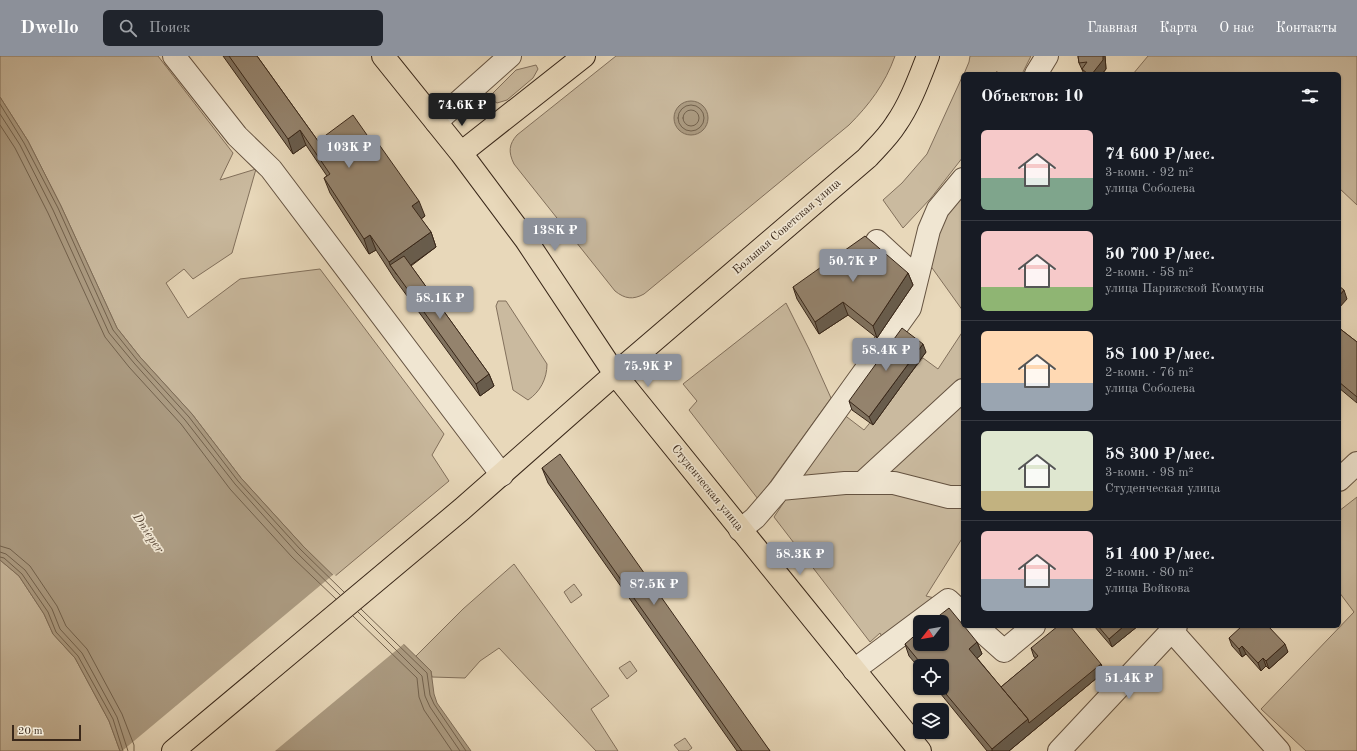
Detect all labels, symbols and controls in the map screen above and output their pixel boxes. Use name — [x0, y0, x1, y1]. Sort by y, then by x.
search box — [103, 10, 383, 46]
icon: search — [117, 17, 139, 39]
text: Dwello — [20, 19, 79, 38]
text: Поиск — [149, 21, 190, 36]
text: Главная — [1087, 21, 1137, 35]
text: Карта — [1159, 21, 1197, 35]
text: О нас — [1219, 21, 1254, 35]
text: Контакты — [1276, 21, 1337, 35]
icon: filters — [1299, 85, 1321, 107]
text: Объектов: 10 — [981, 88, 1083, 105]
pin: 74.6K ₽ — [425, 93, 499, 127]
text: 74.6K ₽ — [437, 99, 487, 112]
pin: 103K ₽ — [316, 135, 382, 169]
text: 103K ₽ — [326, 141, 372, 154]
icon: home — [1013, 146, 1061, 194]
text: 74 600 ₽/мес. — [1105, 146, 1215, 163]
text: 3-комн. · 92 m² — [1105, 166, 1193, 179]
street label: Большая Советская улица — [731, 177, 843, 277]
text: улица Соболева — [1105, 182, 1195, 195]
pin: 138K ₽ — [522, 218, 588, 252]
text: 138K ₽ — [532, 224, 578, 237]
text: 50 700 ₽/мес. — [1105, 246, 1215, 263]
icon: home — [1013, 247, 1061, 295]
pin: 50.7K ₽ — [816, 249, 890, 283]
text: 50.7K ₽ — [828, 255, 878, 268]
text: 2-комн. · 58 m² — [1105, 266, 1193, 279]
text: улица Парижской Коммуны — [1105, 282, 1264, 295]
pin: 58.1K ₽ — [403, 286, 477, 320]
text: 58.1K ₽ — [415, 292, 465, 305]
pin: 58.4K ₽ — [849, 338, 923, 372]
text: 58.4K ₽ — [861, 344, 911, 357]
text: 58 100 ₽/мес. — [1105, 346, 1215, 363]
icon: home — [1013, 347, 1061, 395]
pin: 75.9K ₽ — [611, 354, 685, 388]
text: 75.9K ₽ — [623, 360, 673, 373]
text: 2-комн. · 76 m² — [1105, 366, 1193, 379]
text: улица Соболева — [1105, 382, 1195, 395]
street label: Студенческая улица — [669, 443, 745, 533]
text: 58 300 ₽/мес. — [1105, 446, 1215, 463]
icon: home — [1013, 447, 1061, 495]
text: 3-комн. · 98 m² — [1105, 466, 1193, 479]
text: Студенческая улица — [1105, 482, 1220, 495]
water label: Dnieper — [130, 510, 166, 556]
pin: 58.3K ₽ — [763, 542, 837, 576]
text: 51 400 ₽/мес. — [1105, 546, 1215, 563]
icon: home — [1013, 547, 1061, 595]
text: 58.3K ₽ — [775, 548, 825, 561]
text: 2-комн. · 80 m² — [1105, 566, 1193, 579]
pin: 87.5K ₽ — [617, 572, 691, 606]
text: 87.5K ₽ — [629, 578, 679, 591]
text: улица Войкова — [1105, 582, 1190, 595]
north arrow — [913, 615, 949, 651]
map controls — [913, 615, 949, 739]
button: locate — [913, 659, 949, 695]
pin: 51.4K ₽ — [1092, 666, 1166, 700]
text: 51.4K ₽ — [1104, 672, 1154, 685]
button: layers — [913, 703, 949, 739]
scale bar — [12, 723, 81, 742]
text: 20 m — [18, 726, 43, 737]

